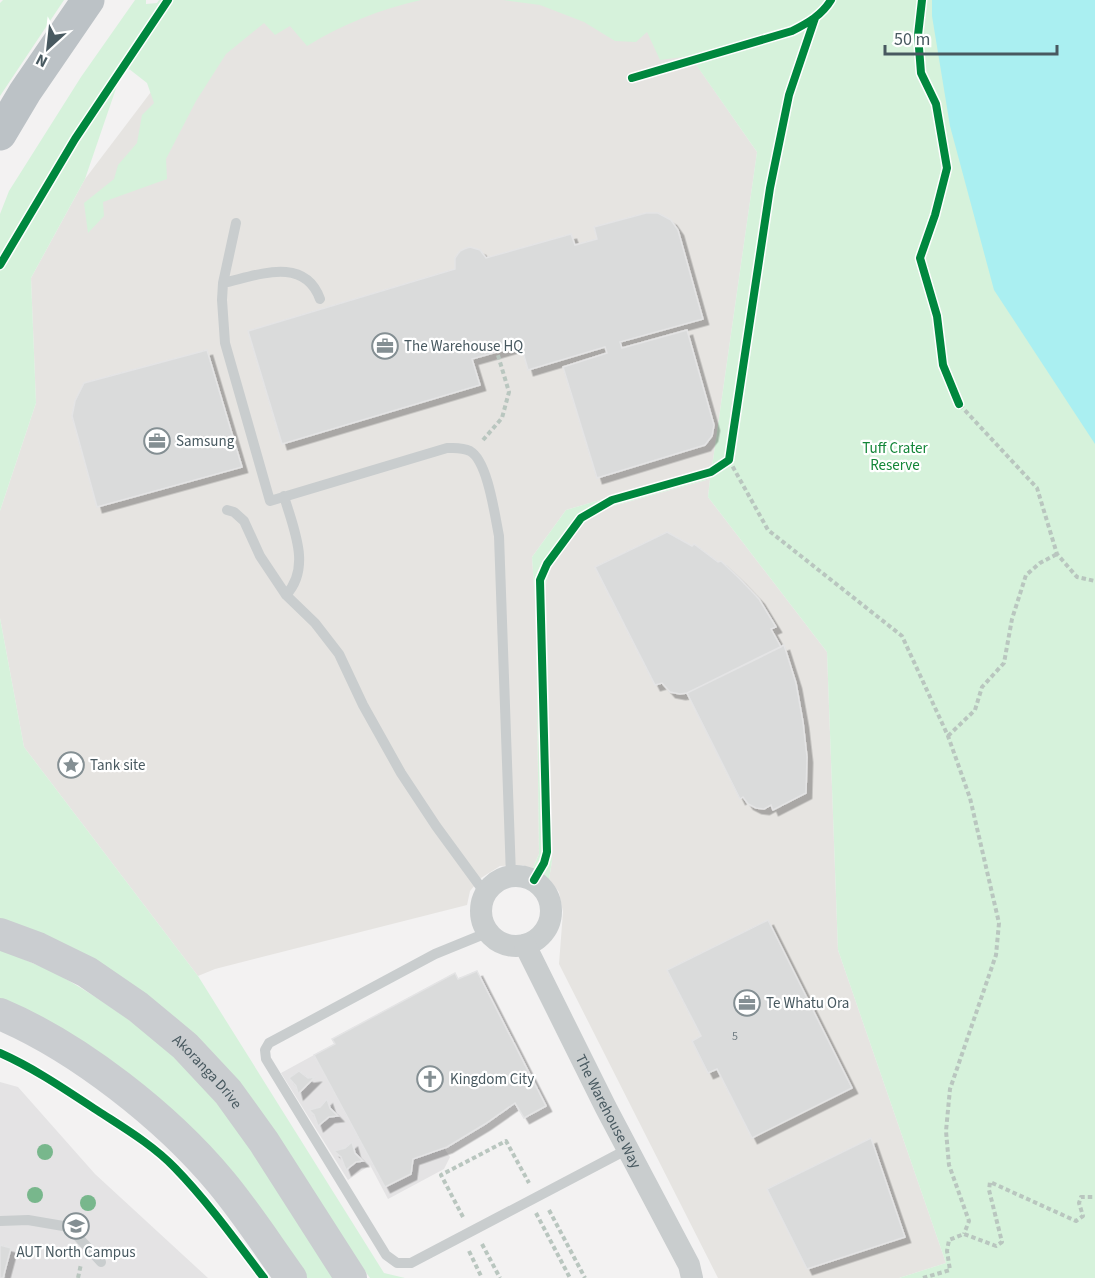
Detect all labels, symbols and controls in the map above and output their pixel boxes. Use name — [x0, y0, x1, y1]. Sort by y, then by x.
north arrow — [18, 18, 78, 78]
scale bar — [885, 18, 1058, 56]
text: 50 m — [894, 27, 930, 52]
text: N — [32, 48, 51, 73]
office icon: The Warehouse HQ — [370, 331, 400, 361]
place label: The Warehouse HQ — [404, 336, 523, 357]
office icon: Samsung — [142, 426, 172, 456]
place label: Samsung — [176, 431, 235, 452]
park label: Tuff Crater Reserve — [862, 438, 929, 476]
place icon: Tank site — [56, 750, 86, 780]
place label: Tank site — [90, 755, 145, 776]
office icon: Te Whatu Ora — [732, 988, 762, 1018]
place label: Te Whatu Ora — [766, 993, 849, 1014]
house number: 5 — [732, 1028, 738, 1045]
street label: Akoranga Drive — [168, 1030, 247, 1113]
street label: The Warehouse Way — [570, 1051, 646, 1172]
church icon: Kingdom City — [415, 1064, 445, 1094]
place label: Kingdom City — [450, 1069, 534, 1090]
school or university icon: AUT North Campus — [61, 1211, 91, 1241]
place label: AUT North Campus — [16, 1242, 136, 1263]

